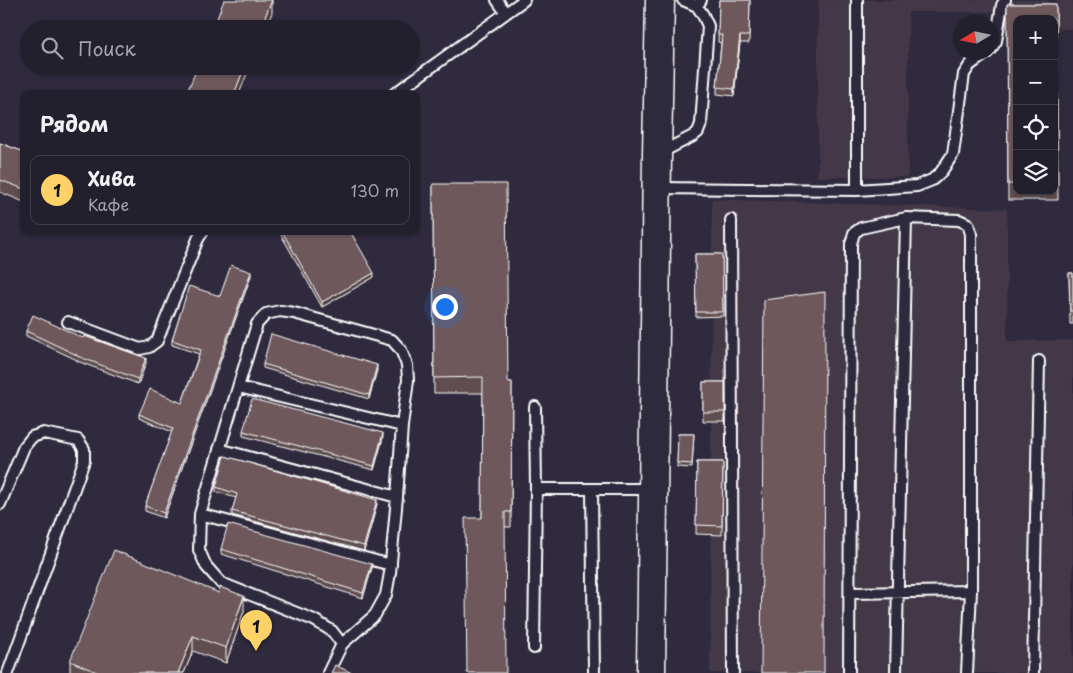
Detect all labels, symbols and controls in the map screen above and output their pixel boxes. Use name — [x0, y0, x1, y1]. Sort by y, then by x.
north arrow — [953, 15, 998, 60]
map controls — [1013, 15, 1058, 195]
button: + — [1013, 15, 1058, 60]
search box — [20, 20, 420, 75]
icon: search — [38, 34, 66, 62]
text: Поиск — [78, 34, 136, 62]
button: − — [1013, 60, 1058, 105]
button: locate — [1013, 105, 1058, 150]
text: Рядом — [40, 107, 108, 139]
button: layers — [1013, 150, 1058, 195]
text: Хива — [88, 164, 136, 192]
text: 1 — [53, 178, 61, 202]
text: 130 m — [351, 178, 399, 202]
text: Кафе — [88, 192, 129, 216]
your location — [432, 294, 458, 320]
pin: 1 — [240, 610, 272, 651]

